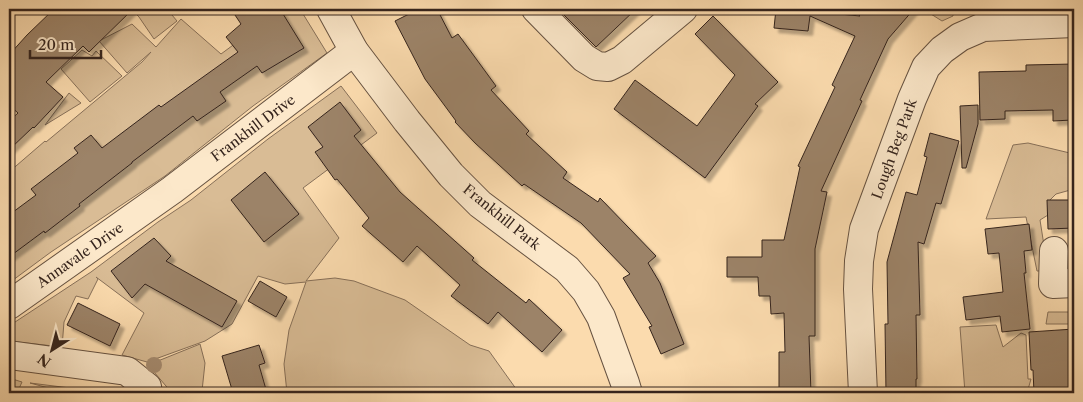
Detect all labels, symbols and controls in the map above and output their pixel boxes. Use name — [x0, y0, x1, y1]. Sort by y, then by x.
scale bar — [30, 28, 101, 60]
text: 20 m — [38, 35, 74, 54]
street label: Frankhill Drive — [207, 90, 299, 165]
street label: Lough Beg Park — [868, 96, 921, 202]
street label: Frankhill Park — [460, 180, 545, 254]
street label: Annavale Drive — [32, 218, 127, 292]
north arrow — [28, 324, 78, 374]
text: N — [34, 350, 55, 371]

